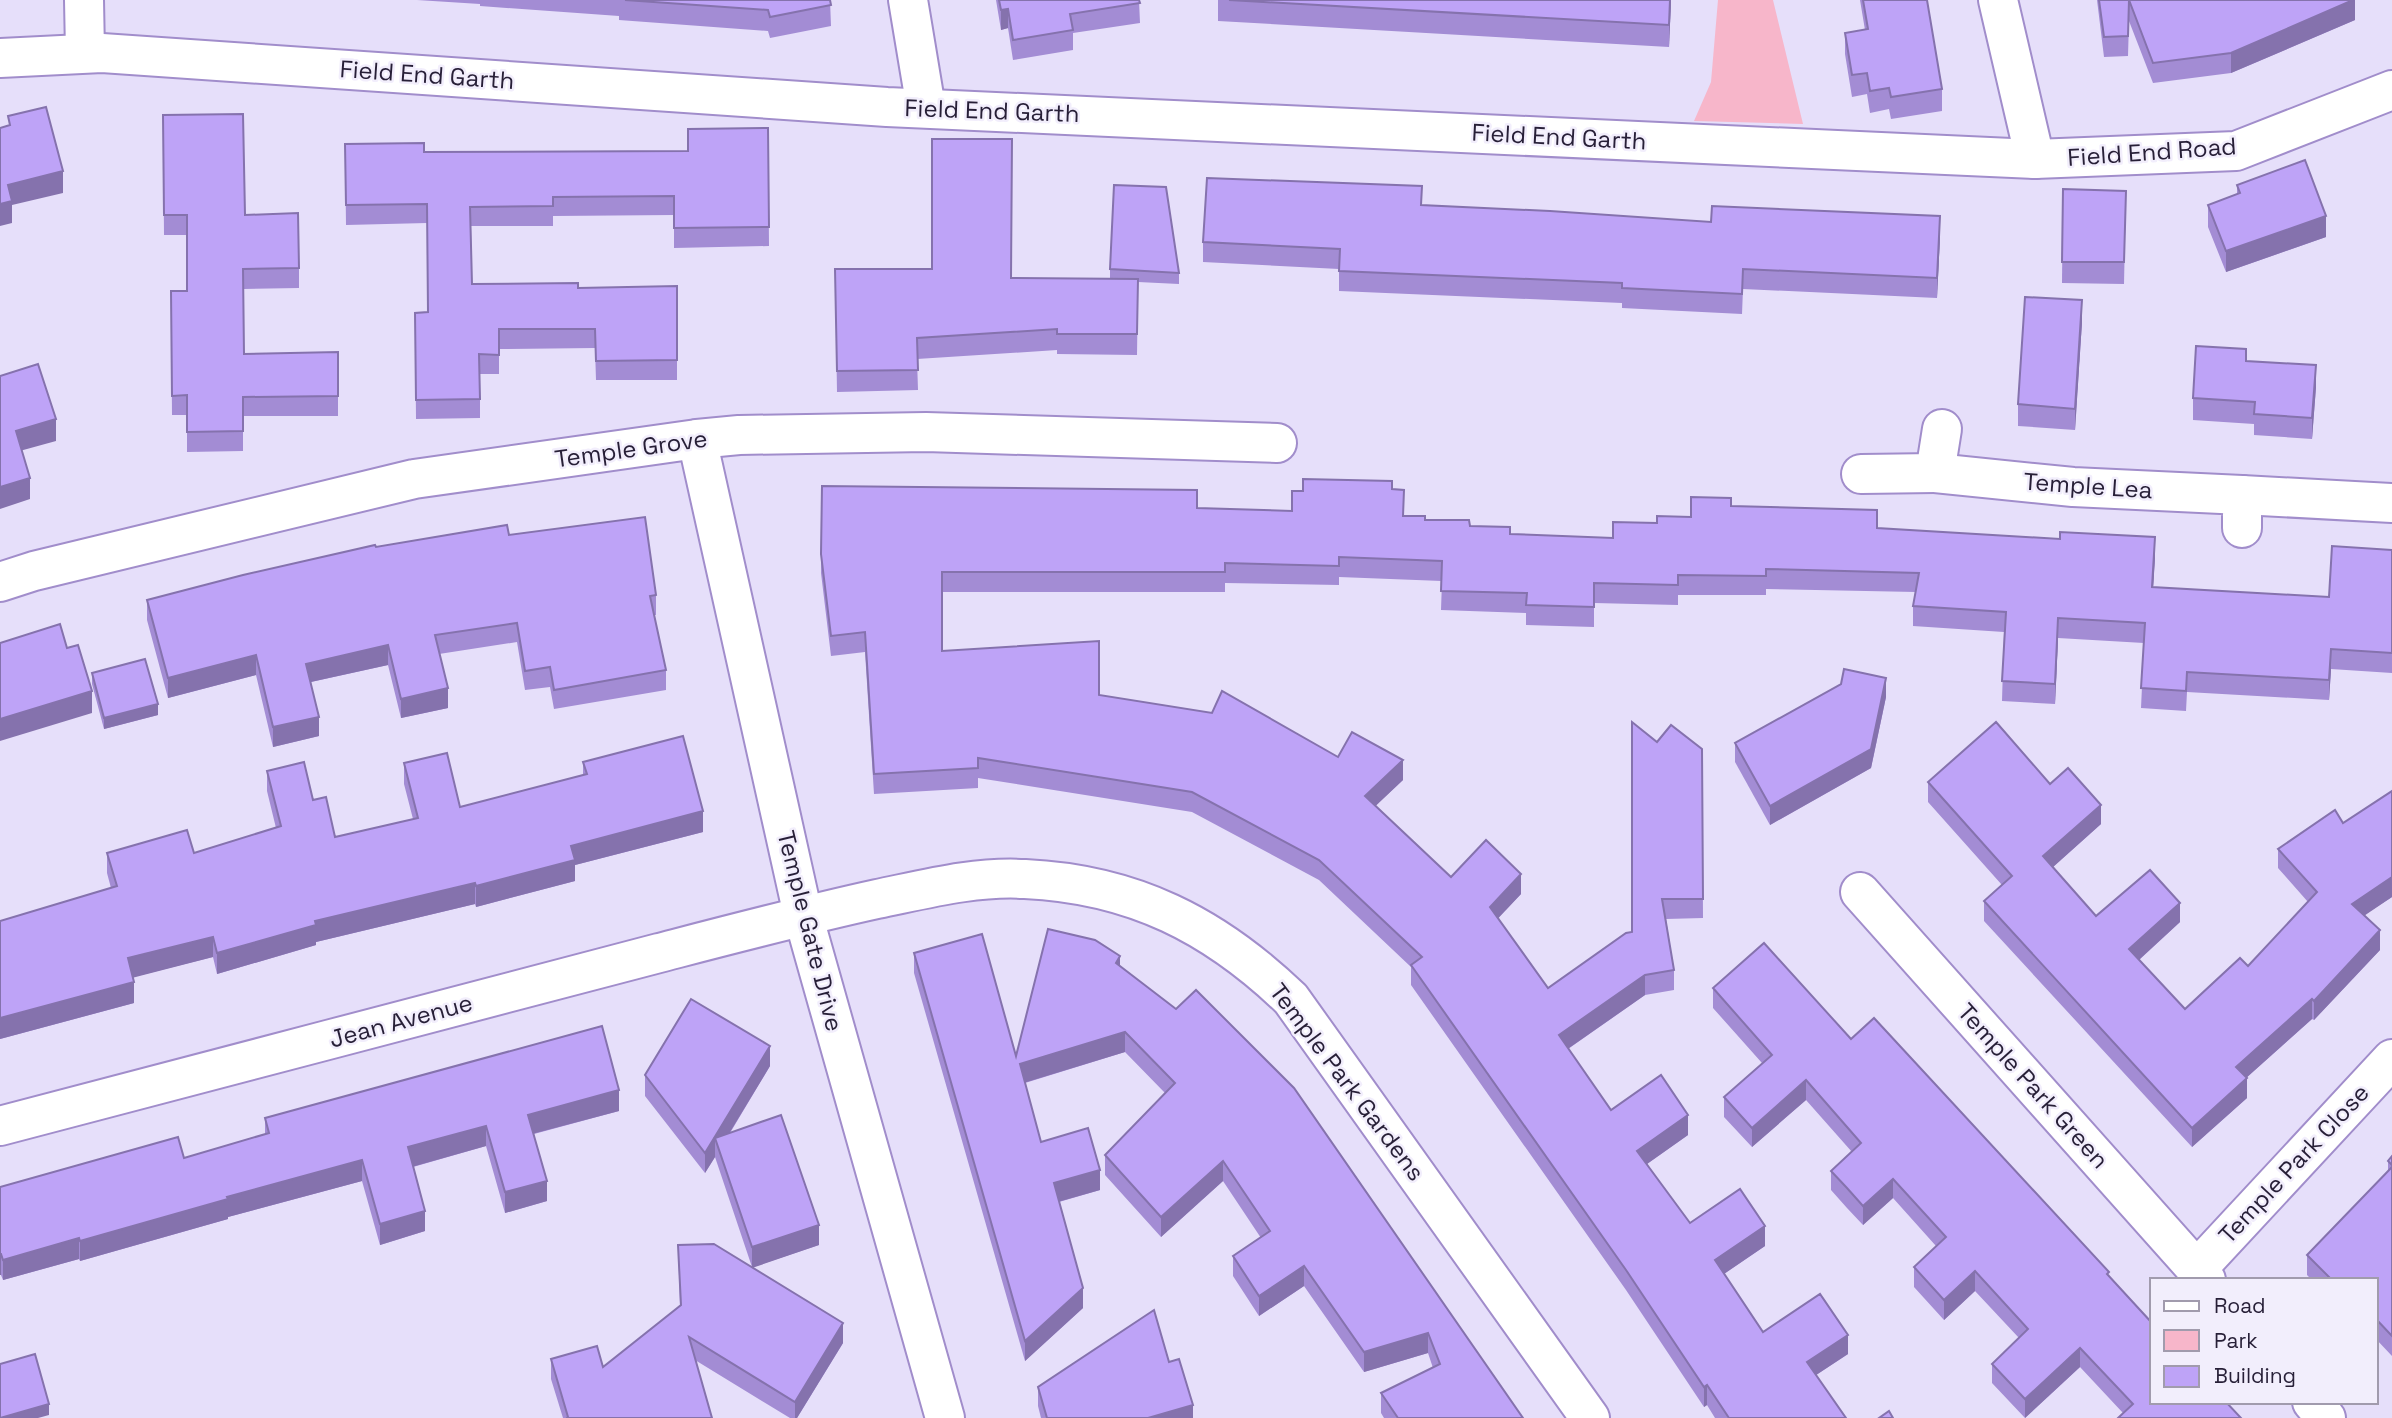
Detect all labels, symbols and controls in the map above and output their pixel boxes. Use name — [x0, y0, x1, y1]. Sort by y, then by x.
street label: Field End Garth — [339, 53, 515, 96]
street label: Field End Garth — [904, 92, 1080, 129]
street label: Field End Garth — [1471, 116, 1647, 157]
street label: Field End Road — [2066, 130, 2237, 173]
street label: Temple Grove — [553, 422, 709, 475]
street label: Temple Lea — [2022, 466, 2154, 505]
street label: Temple Gate Drive — [771, 827, 850, 1034]
street label: Temple Park Gardens — [1263, 977, 1432, 1187]
street label: Jean Avenue — [326, 987, 476, 1055]
street label: Temple Park Green — [1951, 997, 2116, 1175]
street label: Temple Park Close — [2212, 1077, 2376, 1250]
legend — [2150, 1278, 2378, 1404]
text: Road — [2214, 1292, 2266, 1319]
text: Park — [2214, 1327, 2258, 1354]
text: Building — [2214, 1362, 2296, 1389]

